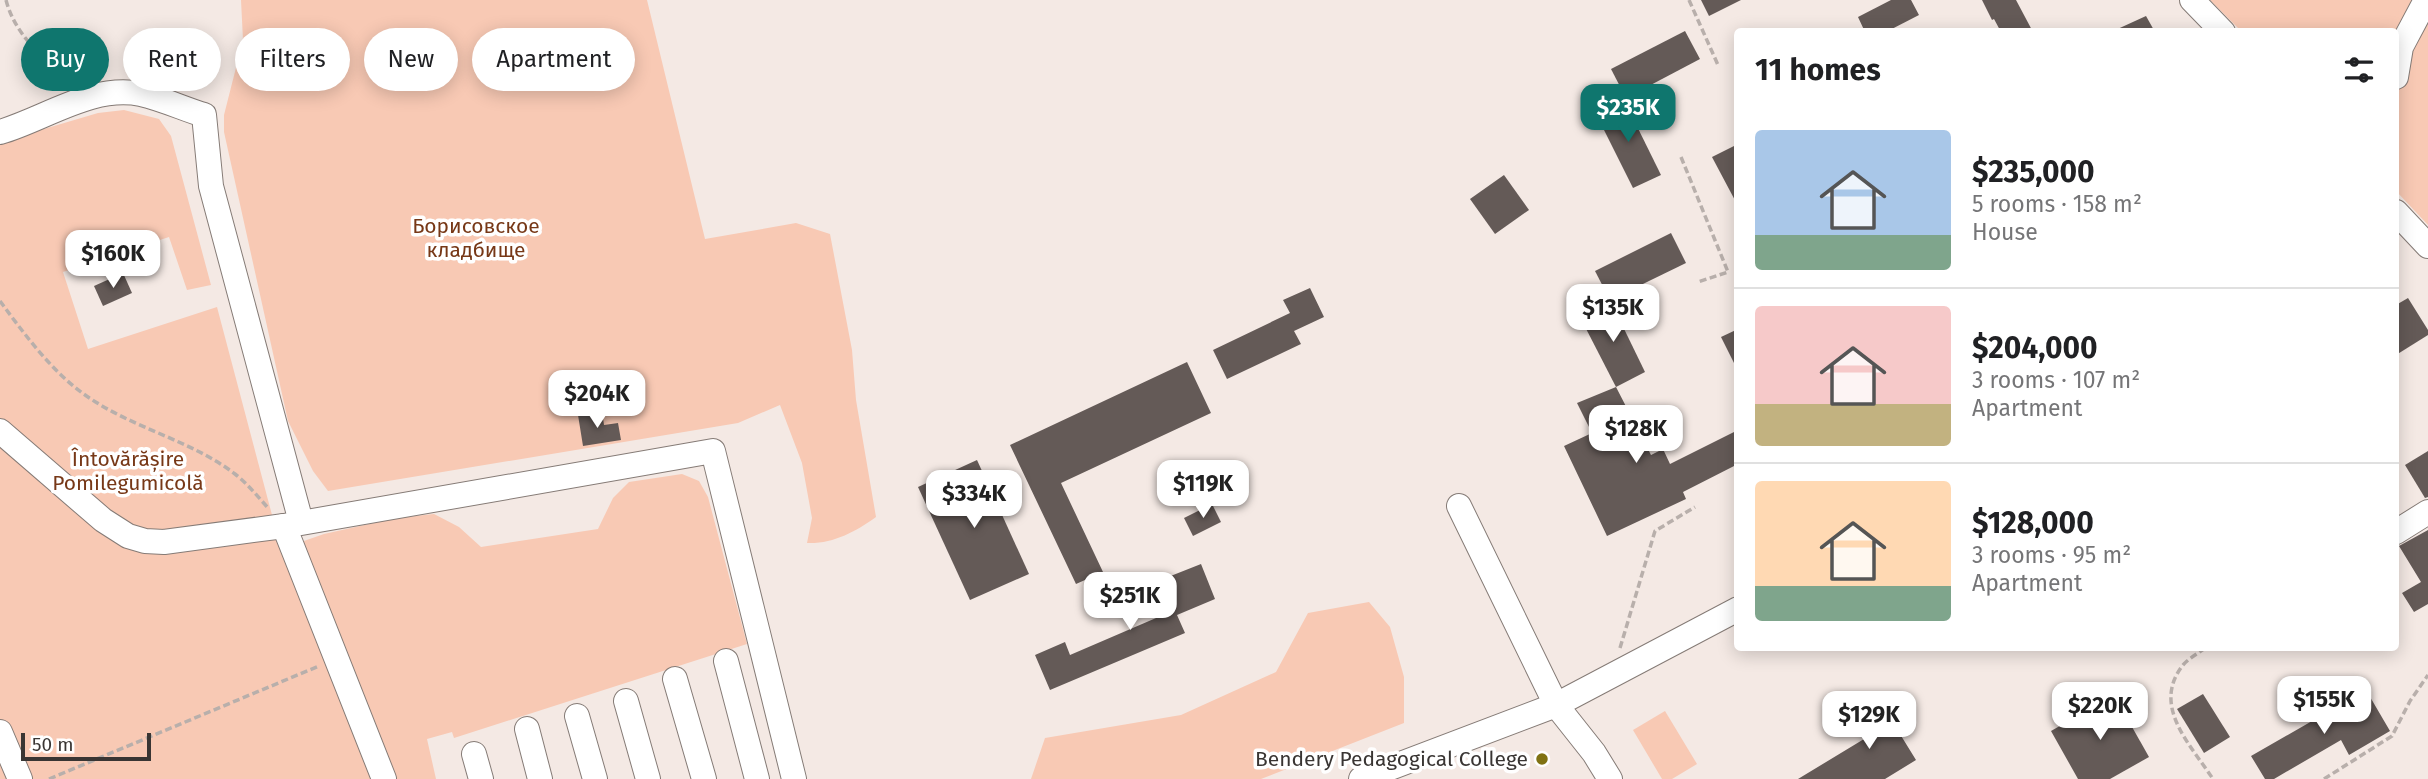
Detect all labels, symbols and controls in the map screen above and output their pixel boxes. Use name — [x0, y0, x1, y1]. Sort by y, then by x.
chip: Buy — [21, 28, 109, 91]
chip: Rent — [123, 28, 221, 91]
chip: Filters — [235, 28, 350, 91]
chip: New — [364, 28, 458, 91]
chip: Apartment — [472, 28, 635, 91]
icon: filters — [2340, 51, 2378, 89]
text: 11 homes — [1755, 52, 1881, 88]
pin: $235K — [1579, 85, 1677, 144]
text: $235K — [1596, 93, 1660, 121]
text: $235,000 — [1972, 154, 2095, 190]
icon: home — [1811, 158, 1895, 242]
text: 5 rooms · 158 m² — [1972, 190, 2142, 218]
park label: Борисовское кладбище — [412, 213, 540, 263]
text: House — [1972, 218, 2038, 246]
pin: $160K — [64, 230, 162, 290]
text: $160K — [81, 239, 145, 267]
pin: $135K — [1564, 284, 1662, 344]
text: $135K — [1582, 293, 1644, 321]
text: $204,000 — [1972, 330, 2098, 366]
icon: home — [1811, 334, 1895, 418]
text: 3 rooms · 107 m² — [1972, 366, 2140, 394]
pin: $204K — [548, 370, 646, 430]
text: $204K — [564, 379, 630, 407]
text: Apartment — [1972, 394, 2082, 422]
pin: $128K — [1587, 406, 1685, 465]
text: $128K — [1605, 414, 1667, 442]
park label: Întovărășire Pomilegumicolă — [52, 446, 204, 496]
pin: $119K — [1154, 461, 1252, 520]
text: $119K — [1173, 469, 1233, 497]
pin: $334K — [925, 470, 1023, 530]
text: $334K — [942, 479, 1006, 507]
text: $128,000 — [1972, 505, 2094, 541]
icon: home — [1811, 509, 1895, 593]
text: 3 rooms · 95 m² — [1972, 541, 2131, 569]
text: Apartment — [1972, 569, 2082, 597]
pin: $251K — [1081, 572, 1179, 632]
text: $251K — [1100, 581, 1160, 609]
pin: $155K — [2275, 676, 2373, 736]
pin: $220K — [2051, 682, 2149, 742]
text: $155K — [2293, 685, 2355, 713]
text: $220K — [2068, 691, 2132, 719]
pin: $129K — [1820, 692, 1918, 751]
text: $129K — [1838, 700, 1900, 728]
scale bar — [21, 730, 150, 762]
text: 50 m — [32, 733, 73, 756]
place label: Bendery Pedagogical College — [1255, 746, 1528, 772]
marker: Bendery Pedagogical College — [1534, 751, 1550, 767]

